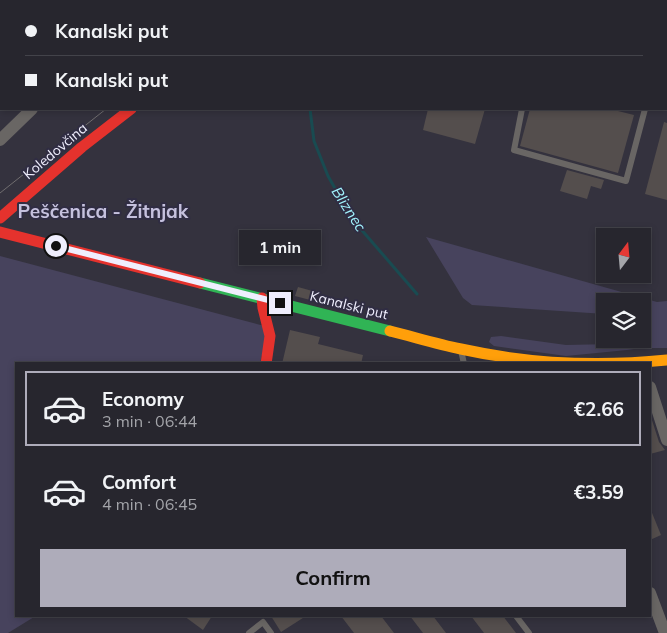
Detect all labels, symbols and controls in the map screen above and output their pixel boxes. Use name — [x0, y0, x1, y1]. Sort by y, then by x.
text: Kanalski put — [55, 19, 168, 43]
text: Kanalski put — [55, 68, 168, 92]
street label: Koledovčina — [19, 119, 91, 183]
water label: Bliznec — [328, 183, 371, 235]
district label: Peščenica - Žitnjak — [18, 199, 189, 223]
north arrow — [596, 228, 651, 282]
map controls — [596, 228, 651, 348]
callout: 1 min — [239, 230, 321, 266]
route start — [45, 235, 67, 257]
text: 1 min — [259, 237, 301, 257]
street label: Kanalski put — [308, 287, 390, 323]
route end — [269, 292, 291, 314]
button: layers — [596, 293, 651, 348]
icon: car — [42, 386, 87, 431]
text: Economy — [102, 387, 184, 411]
text: €2.66 — [574, 397, 624, 421]
text: 3 min · 06:44 — [102, 411, 197, 431]
icon: car — [42, 469, 87, 514]
text: Comfort — [102, 470, 176, 494]
text: €3.59 — [574, 480, 624, 504]
text: 4 min · 06:45 — [102, 494, 197, 514]
button: Confirm — [40, 549, 626, 607]

